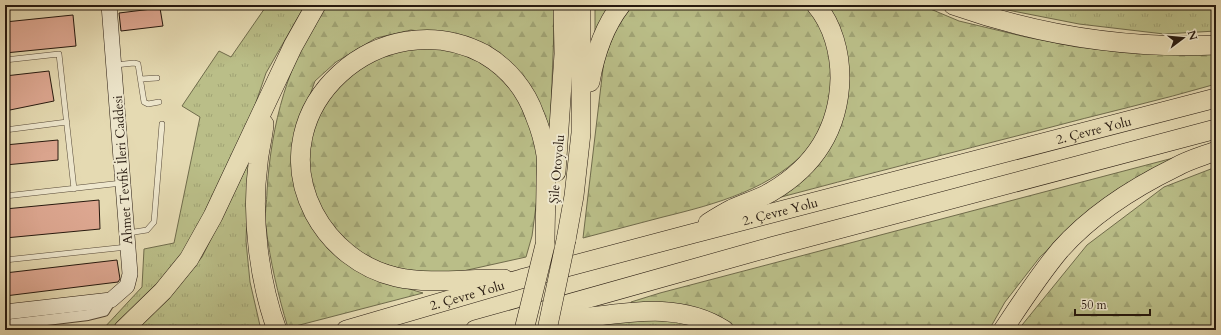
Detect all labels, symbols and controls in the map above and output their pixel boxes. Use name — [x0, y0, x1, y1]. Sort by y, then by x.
north arrow — [1163, 18, 1203, 58]
text: N — [1184, 29, 1201, 42]
street label: Ahmet Tevfik İleri Caddesi — [109, 94, 137, 245]
street label: 2. Çevre Yolu — [1054, 112, 1133, 149]
street label: Şile Otoyolu — [545, 134, 569, 205]
street label: 2. Çevre Yolu — [741, 194, 820, 230]
street label: 2. Çevre Yolu — [428, 276, 507, 315]
scale bar — [1075, 291, 1150, 317]
text: 50 m — [1081, 297, 1108, 313]

